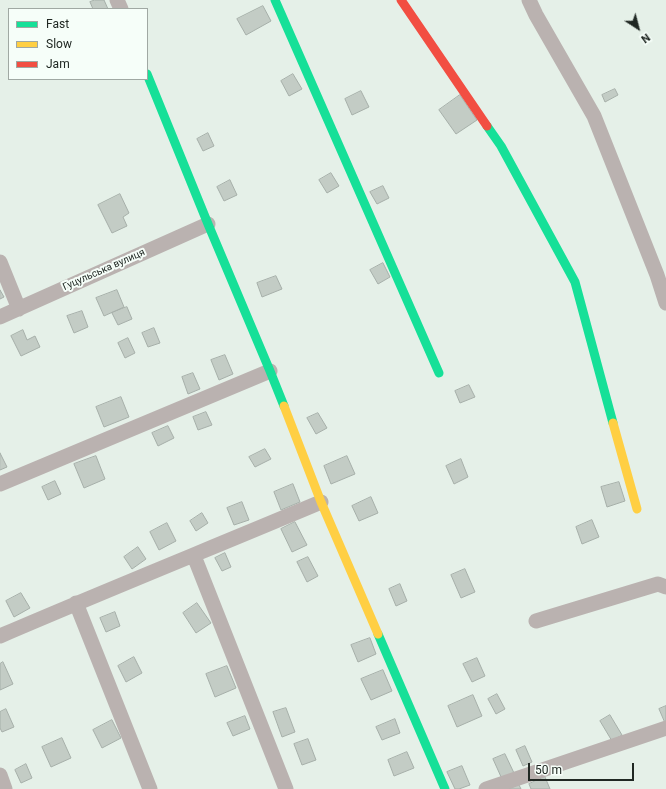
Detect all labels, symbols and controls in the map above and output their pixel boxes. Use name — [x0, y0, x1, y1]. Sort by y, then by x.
legend — [8, 8, 148, 80]
north arrow — [618, 8, 658, 48]
text: Fast — [46, 17, 69, 31]
text: N — [638, 31, 652, 46]
text: Slow — [46, 37, 72, 51]
text: Jam — [46, 57, 70, 71]
street label: Гуцульська вулиця — [61, 247, 147, 293]
scale bar — [530, 755, 636, 781]
text: 50 m — [535, 763, 562, 777]

